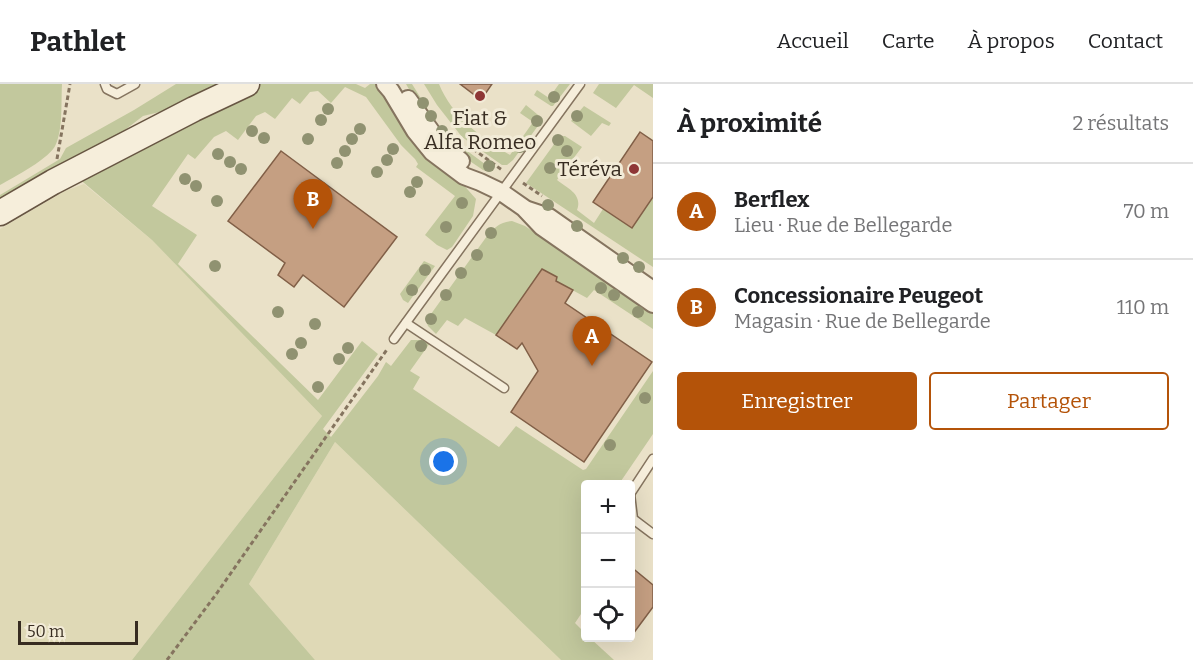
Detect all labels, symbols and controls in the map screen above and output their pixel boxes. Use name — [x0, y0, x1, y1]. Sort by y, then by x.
text: Pathlet — [30, 25, 126, 58]
text: Accueil — [777, 28, 849, 54]
text: Carte — [882, 28, 935, 54]
text: À propos — [968, 28, 1055, 54]
text: Contact — [1088, 28, 1163, 54]
marker: Fiat & Alfa Romeo — [473, 89, 487, 103]
place label: Fiat & Alfa Romeo — [424, 105, 536, 155]
text: À proximité — [677, 108, 822, 139]
text: 2 résultats — [1072, 111, 1169, 135]
place label: Téréva — [557, 156, 623, 182]
marker: Téréva — [627, 162, 641, 176]
pin: B — [294, 180, 332, 229]
text: Berflex — [734, 186, 809, 213]
text: A — [689, 199, 704, 223]
text: 70 m — [1123, 199, 1169, 223]
text: Lieu · Rue de Bellegarde — [734, 213, 952, 237]
text: Concessionaire Peugeot — [734, 282, 983, 309]
text: B — [690, 295, 703, 319]
text: 110 m — [1117, 295, 1169, 319]
text: Magasin · Rue de Bellegarde — [734, 309, 991, 333]
pin: A — [572, 316, 612, 366]
button: Enregistrer — [677, 372, 917, 430]
button: Partager — [929, 372, 1169, 430]
your location — [429, 447, 458, 476]
map controls — [581, 480, 635, 642]
button: + — [581, 480, 635, 534]
button: − — [581, 534, 635, 588]
button: locate — [581, 588, 635, 642]
scale bar — [18, 618, 138, 646]
text: 50 m — [27, 622, 64, 641]

